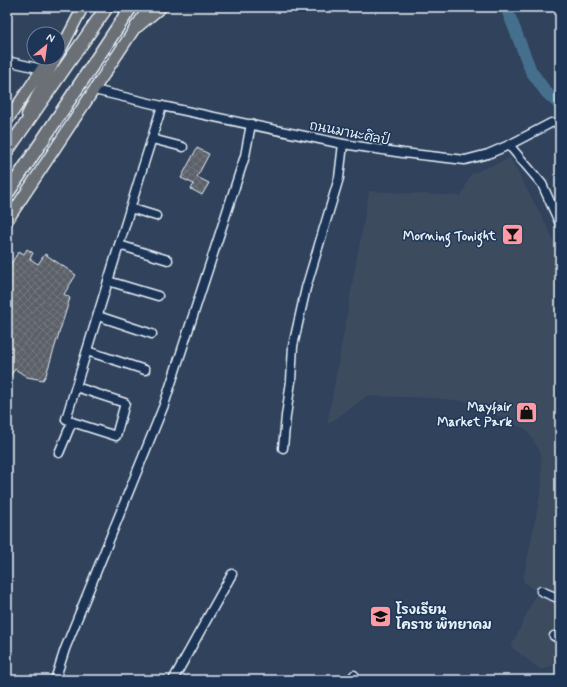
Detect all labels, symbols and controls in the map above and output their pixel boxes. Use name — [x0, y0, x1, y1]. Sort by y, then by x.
north arrow — [26, 26, 66, 66]
text: N — [44, 30, 57, 46]
street label: ถนนมานะศิลป์ — [308, 115, 392, 150]
bar icon: Morning Tonight — [499, 222, 525, 248]
place label: Morning Tonight — [403, 228, 496, 248]
place label: Mayfair Market Park — [437, 399, 513, 431]
shop icon: Mayfair Market Park — [514, 400, 540, 426]
place label: โรงเรียน โคราช พิทยาคม — [395, 601, 492, 634]
school or university icon: โรงเรียน โคราช พิทยาคม — [368, 603, 394, 629]

